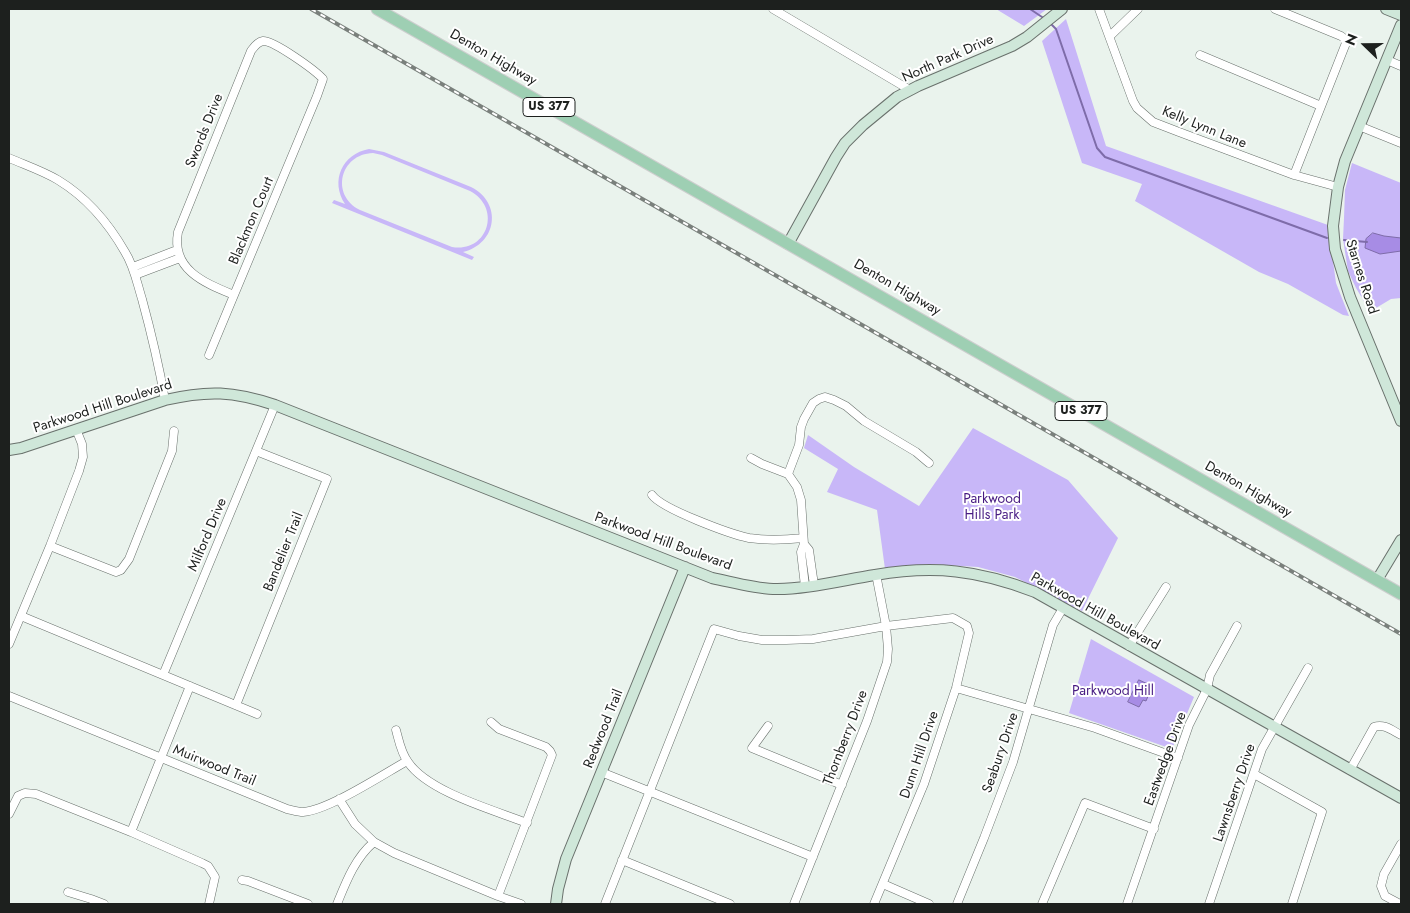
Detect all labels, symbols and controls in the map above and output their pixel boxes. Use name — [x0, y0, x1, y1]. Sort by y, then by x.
north arrow — [1340, 20, 1390, 70]
street label: Denton Highway — [446, 26, 540, 90]
text: N — [1340, 30, 1362, 48]
street label: North Park Drive — [900, 31, 996, 87]
street label: Swords Drive — [183, 92, 227, 170]
road number: US 377 — [523, 98, 575, 116]
street label: Kelly Lynn Lane — [1159, 103, 1249, 153]
street label: Blackmon Court — [226, 175, 278, 267]
street label: Starnes Road — [1341, 238, 1381, 316]
street label: Denton Highway — [850, 256, 944, 320]
street label: Parkwood Hill Boulevard — [31, 377, 175, 437]
road number: US 377 — [1055, 402, 1107, 421]
street label: Denton Highway — [1201, 458, 1295, 522]
park label: Parkwood Hills Park — [963, 492, 1021, 524]
street label: Milford Drive — [185, 496, 231, 574]
street label: Parkwood Hill Boulevard — [592, 509, 734, 575]
street label: Bandelier Trail — [260, 510, 308, 594]
street label: Parkwood Hill Boulevard — [1028, 570, 1162, 654]
park label: Parkwood Hill — [1072, 684, 1154, 700]
street label: Redwood Trail — [581, 687, 627, 771]
street label: Thornberry Drive — [820, 688, 872, 788]
street label: Dunn Hill Drive — [897, 709, 943, 801]
street label: Eastwedge Drive — [1141, 710, 1191, 808]
street label: Seabury Drive — [979, 711, 1023, 795]
street label: Muirwood Trail — [170, 742, 258, 790]
street label: Lawnsberry Drive — [1210, 742, 1260, 844]

